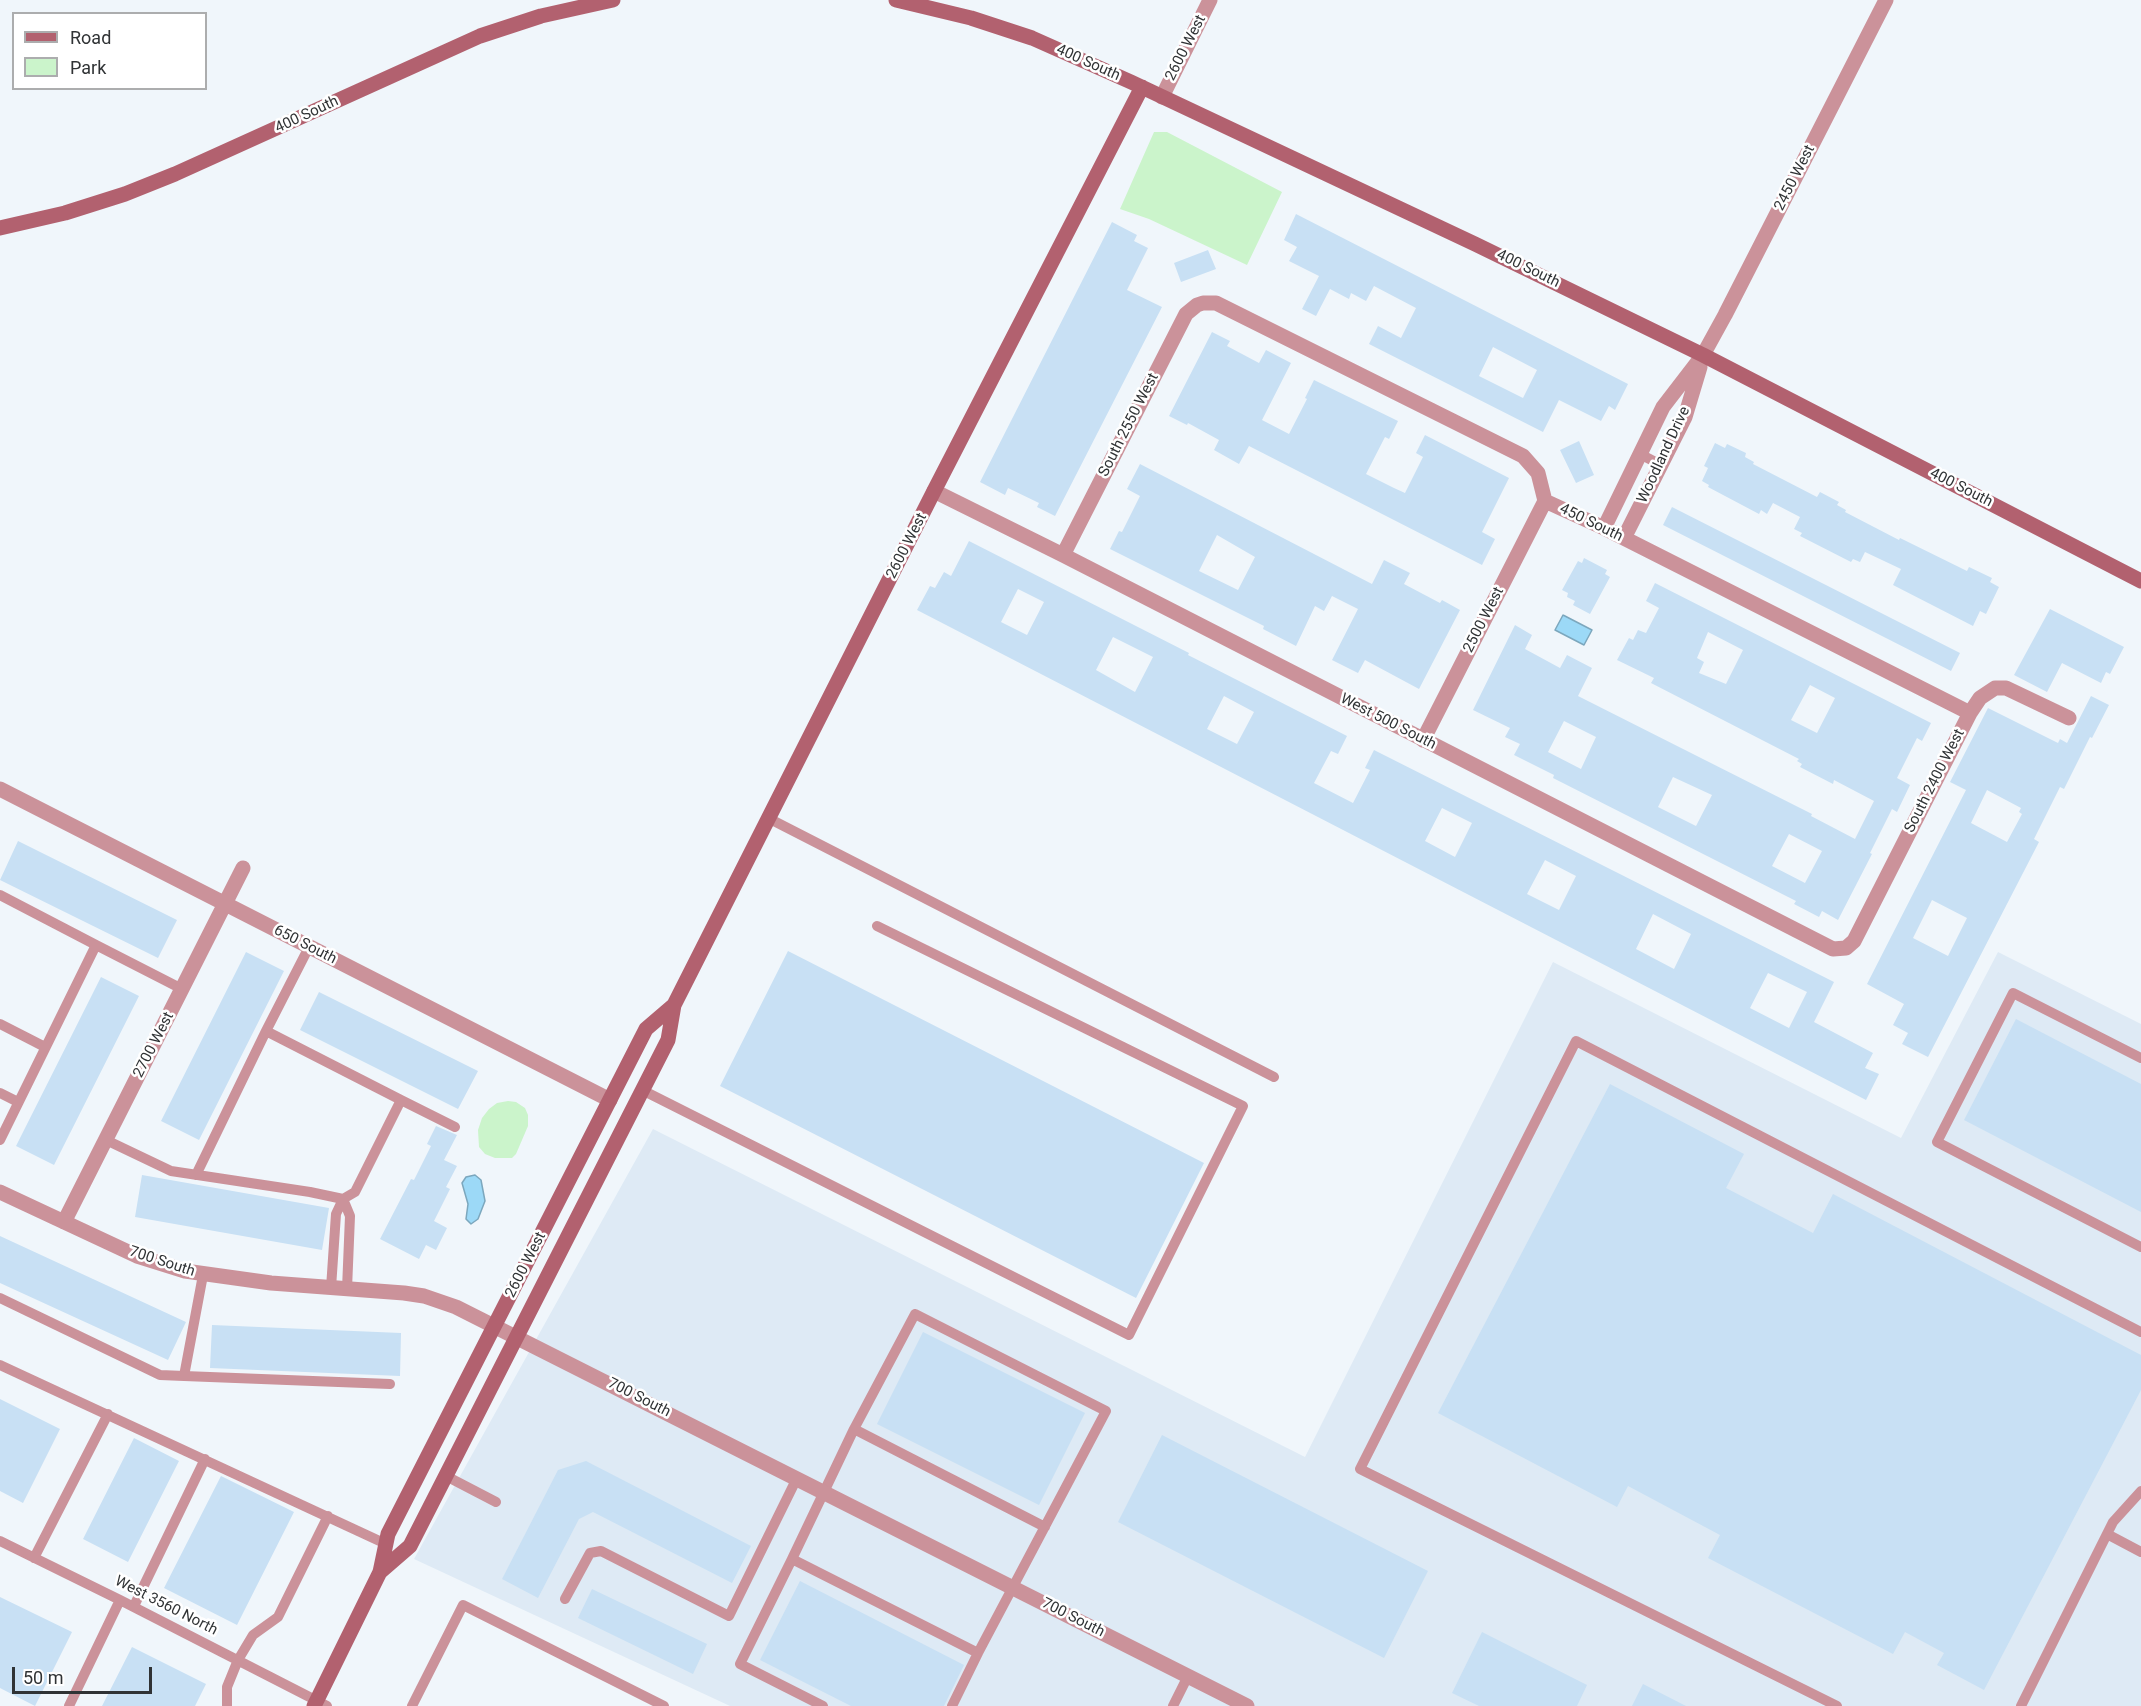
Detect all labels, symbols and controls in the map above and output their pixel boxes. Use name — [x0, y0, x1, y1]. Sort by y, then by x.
legend — [12, 12, 207, 90]
street label: 2600 West — [1162, 12, 1210, 84]
text: Road — [70, 27, 111, 48]
street label: 400 South — [1053, 41, 1123, 85]
text: Park — [70, 57, 106, 78]
street label: 400 South — [272, 92, 342, 138]
street label: 2450 West — [1771, 142, 1819, 214]
street label: 400 South — [1494, 246, 1562, 292]
street label: South 2550 West — [1095, 370, 1163, 480]
street label: Woodland Drive — [1634, 404, 1694, 506]
street label: 400 South — [1927, 465, 1995, 511]
street label: 450 South — [1557, 500, 1625, 546]
street label: 2600 West — [883, 510, 931, 582]
street label: 2500 West — [1460, 584, 1508, 656]
street label: West 500 South — [1337, 690, 1439, 754]
street label: South 2400 West — [1901, 726, 1969, 836]
street label: 650 South — [271, 922, 339, 968]
street label: 2700 West — [130, 1009, 178, 1081]
street label: 2600 West — [502, 1229, 550, 1301]
street label: 700 South — [127, 1243, 197, 1281]
street label: 700 South — [605, 1375, 673, 1421]
street label: West 3560 North — [112, 1572, 220, 1640]
street label: 700 South — [1039, 1595, 1107, 1641]
scale bar — [15, 1655, 154, 1693]
text: 50 m — [23, 1667, 63, 1688]

